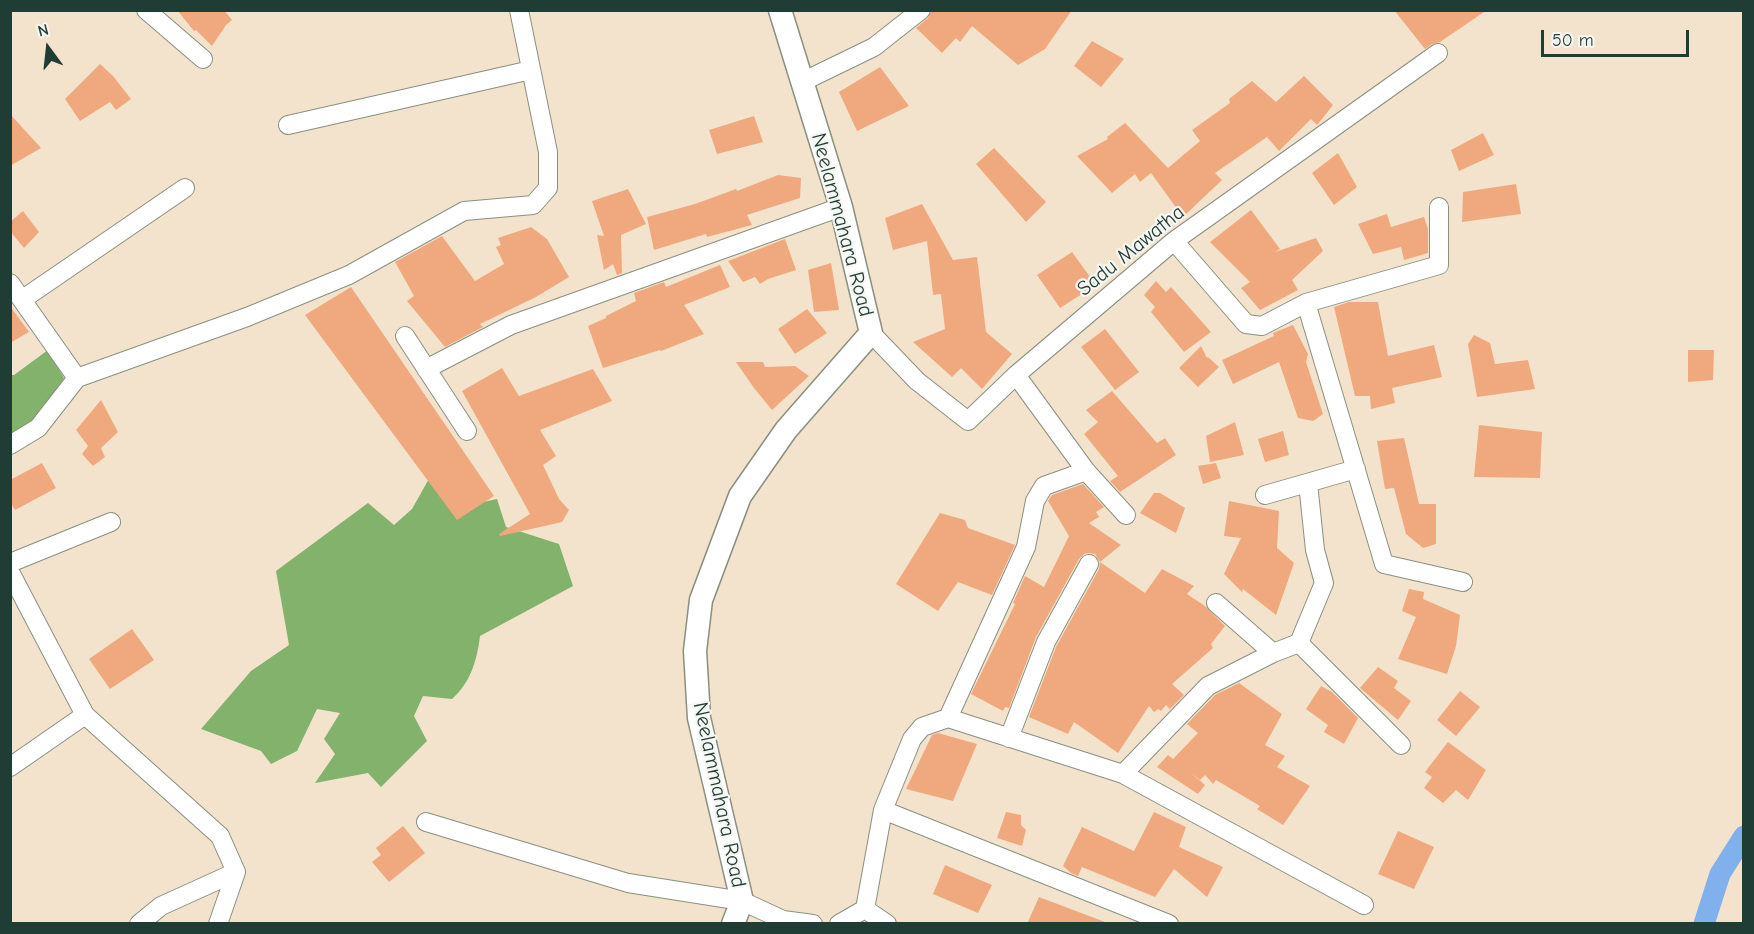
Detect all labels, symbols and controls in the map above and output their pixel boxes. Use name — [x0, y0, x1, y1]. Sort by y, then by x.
north arrow — [18, 18, 78, 78]
scale bar — [1544, 18, 1692, 56]
text: N — [36, 21, 51, 41]
text: 50 m — [1552, 30, 1594, 51]
street label: Neelammahara Road — [805, 130, 879, 320]
street label: Sadu Mawatha — [1072, 200, 1190, 302]
street label: Neelammahara Road — [687, 700, 751, 890]

